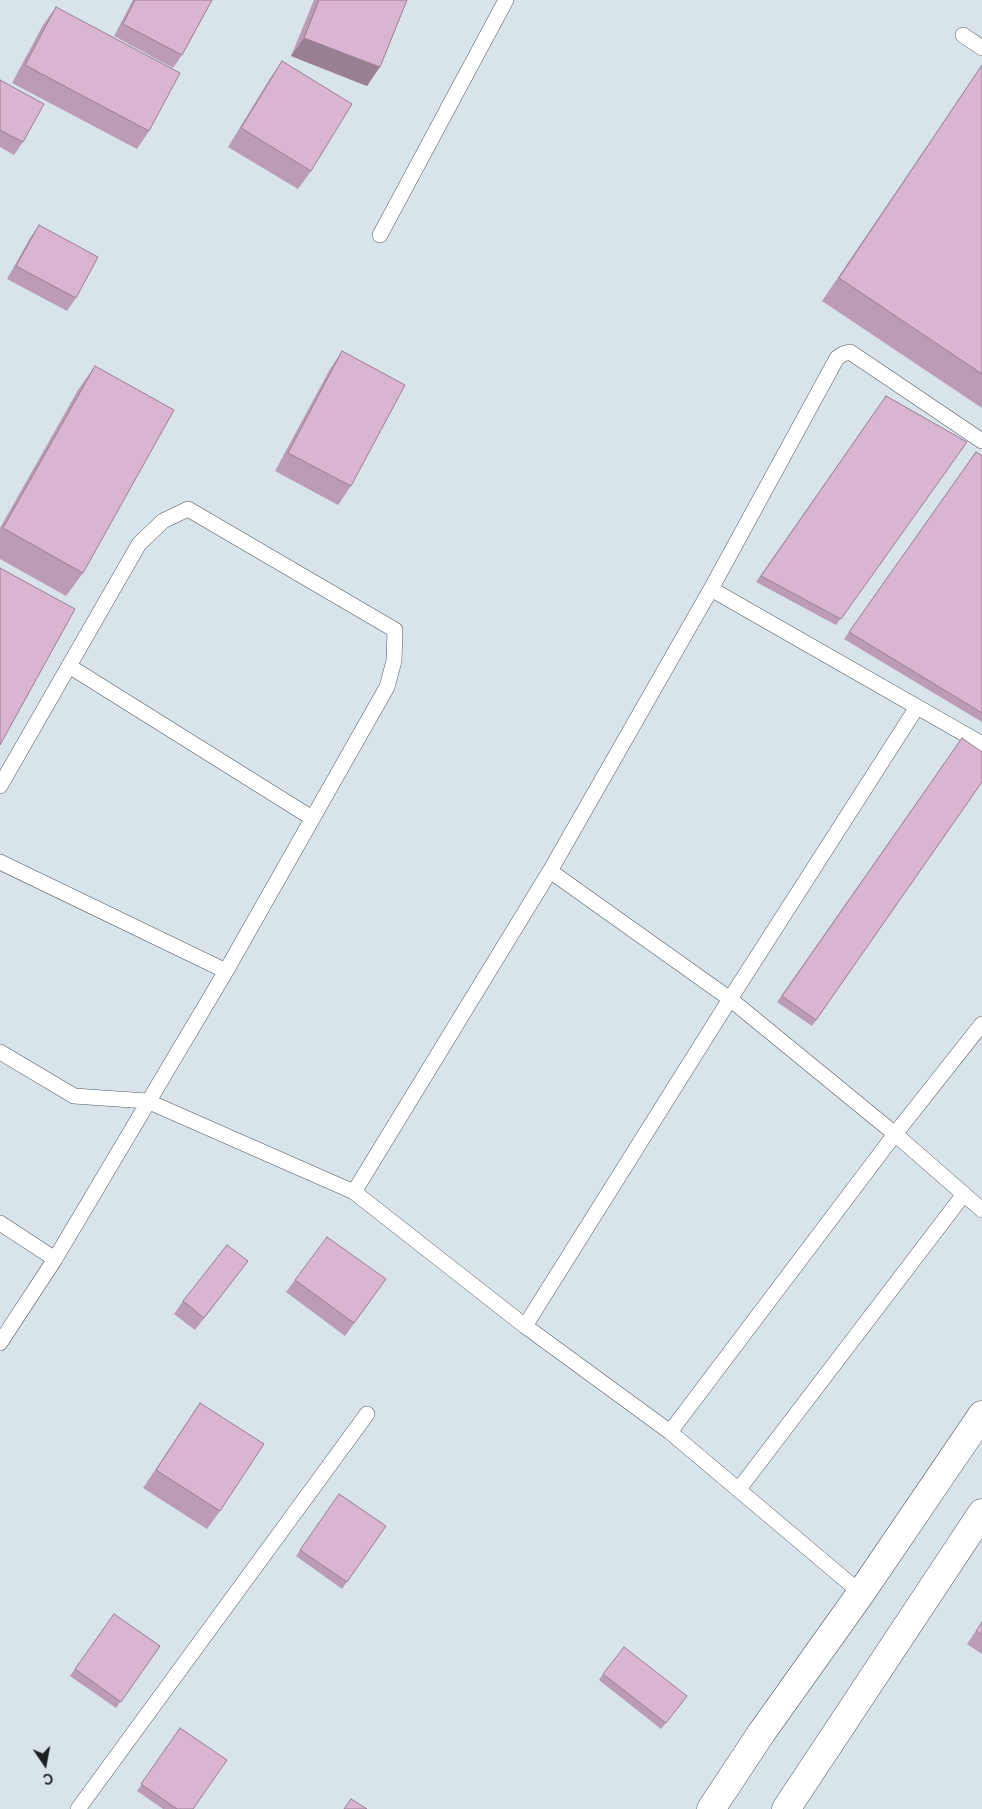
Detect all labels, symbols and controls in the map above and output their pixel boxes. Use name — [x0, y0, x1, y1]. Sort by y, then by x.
north arrow — [20, 1739, 70, 1789]
text: С — [42, 1770, 54, 1787]

